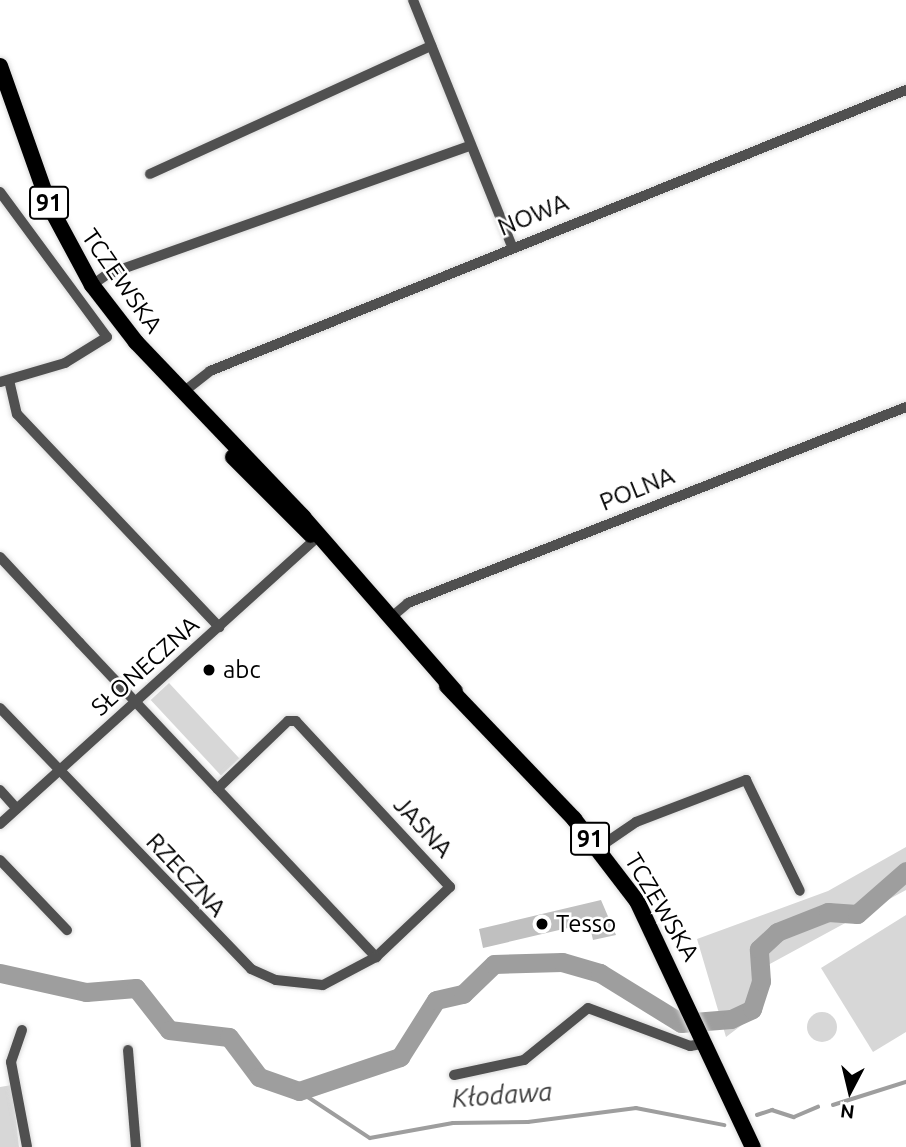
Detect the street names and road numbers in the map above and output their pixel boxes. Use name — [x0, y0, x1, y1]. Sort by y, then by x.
road number: 91 — [28, 184, 70, 222]
street label: NOWA — [494, 188, 572, 242]
street label: TCZEWSKA — [76, 223, 168, 339]
street label: POLNA — [595, 461, 679, 517]
street label: SŁONECZNA — [85, 610, 205, 722]
street label: JASNA — [388, 790, 458, 864]
road number: 91 — [569, 820, 611, 859]
street label: RZECZNA — [140, 827, 232, 923]
street label: TCZEWSKA — [619, 848, 705, 966]

